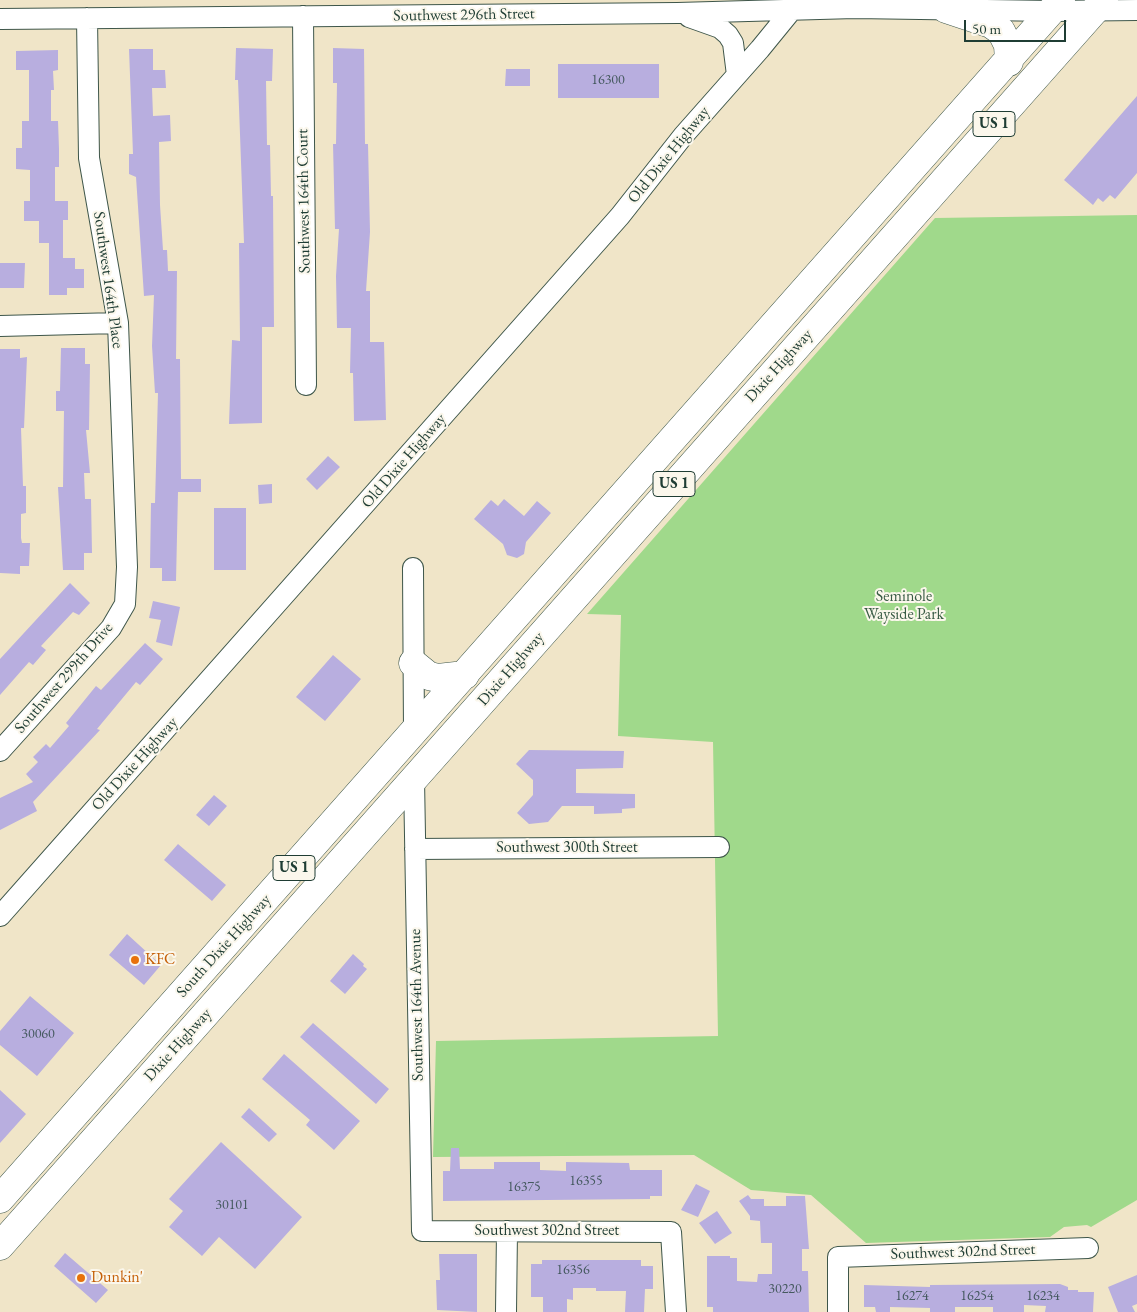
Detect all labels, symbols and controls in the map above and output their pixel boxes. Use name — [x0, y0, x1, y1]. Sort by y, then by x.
street label: Southwest 296th Street — [393, 4, 535, 26]
scale bar — [967, 10, 1070, 42]
text: 50 m — [972, 19, 1001, 38]
house number: 16300 — [591, 72, 625, 88]
street label: Old Dixie Highway — [624, 103, 714, 207]
road number: US 1 — [973, 112, 1015, 136]
street label: Southwest 164th Court — [293, 129, 315, 273]
street label: Southwest 164th Place — [89, 210, 127, 350]
street label: Dixie Highway — [741, 325, 817, 407]
street label: Old Dixie Highway — [358, 410, 450, 512]
road number: US 1 — [653, 472, 695, 496]
park label: Seminole Wayside Park — [864, 587, 944, 625]
street label: Southwest 299th Drive — [11, 619, 117, 737]
street label: Dixie Highway — [474, 628, 548, 710]
street label: Old Dixie Highway — [88, 713, 182, 815]
street label: Southwest 300th Street — [496, 838, 638, 858]
road number: US 1 — [273, 856, 315, 880]
street label: South Dixie Highway — [173, 890, 275, 1002]
street label: Southwest 164th Avenue — [406, 929, 428, 1081]
place label: KFC — [145, 950, 175, 970]
marker: KFC — [129, 954, 141, 966]
street label: Dixie Highway — [140, 1004, 216, 1086]
house number: 30060 — [21, 1026, 55, 1042]
house number: 16355 — [569, 1173, 603, 1189]
house number: 16375 — [507, 1179, 541, 1195]
house number: 30101 — [215, 1197, 249, 1213]
street label: Southwest 302nd Street — [475, 1221, 619, 1241]
street label: Southwest 302nd Street — [890, 1240, 1036, 1264]
house number: 16356 — [556, 1262, 590, 1278]
place label: Dunkin' — [91, 1268, 143, 1288]
marker: Dunkin' — [75, 1272, 87, 1284]
house number: 30220 — [768, 1281, 802, 1297]
house number: 16274 — [895, 1288, 929, 1304]
house number: 16254 — [960, 1288, 994, 1304]
house number: 16234 — [1026, 1288, 1060, 1304]

